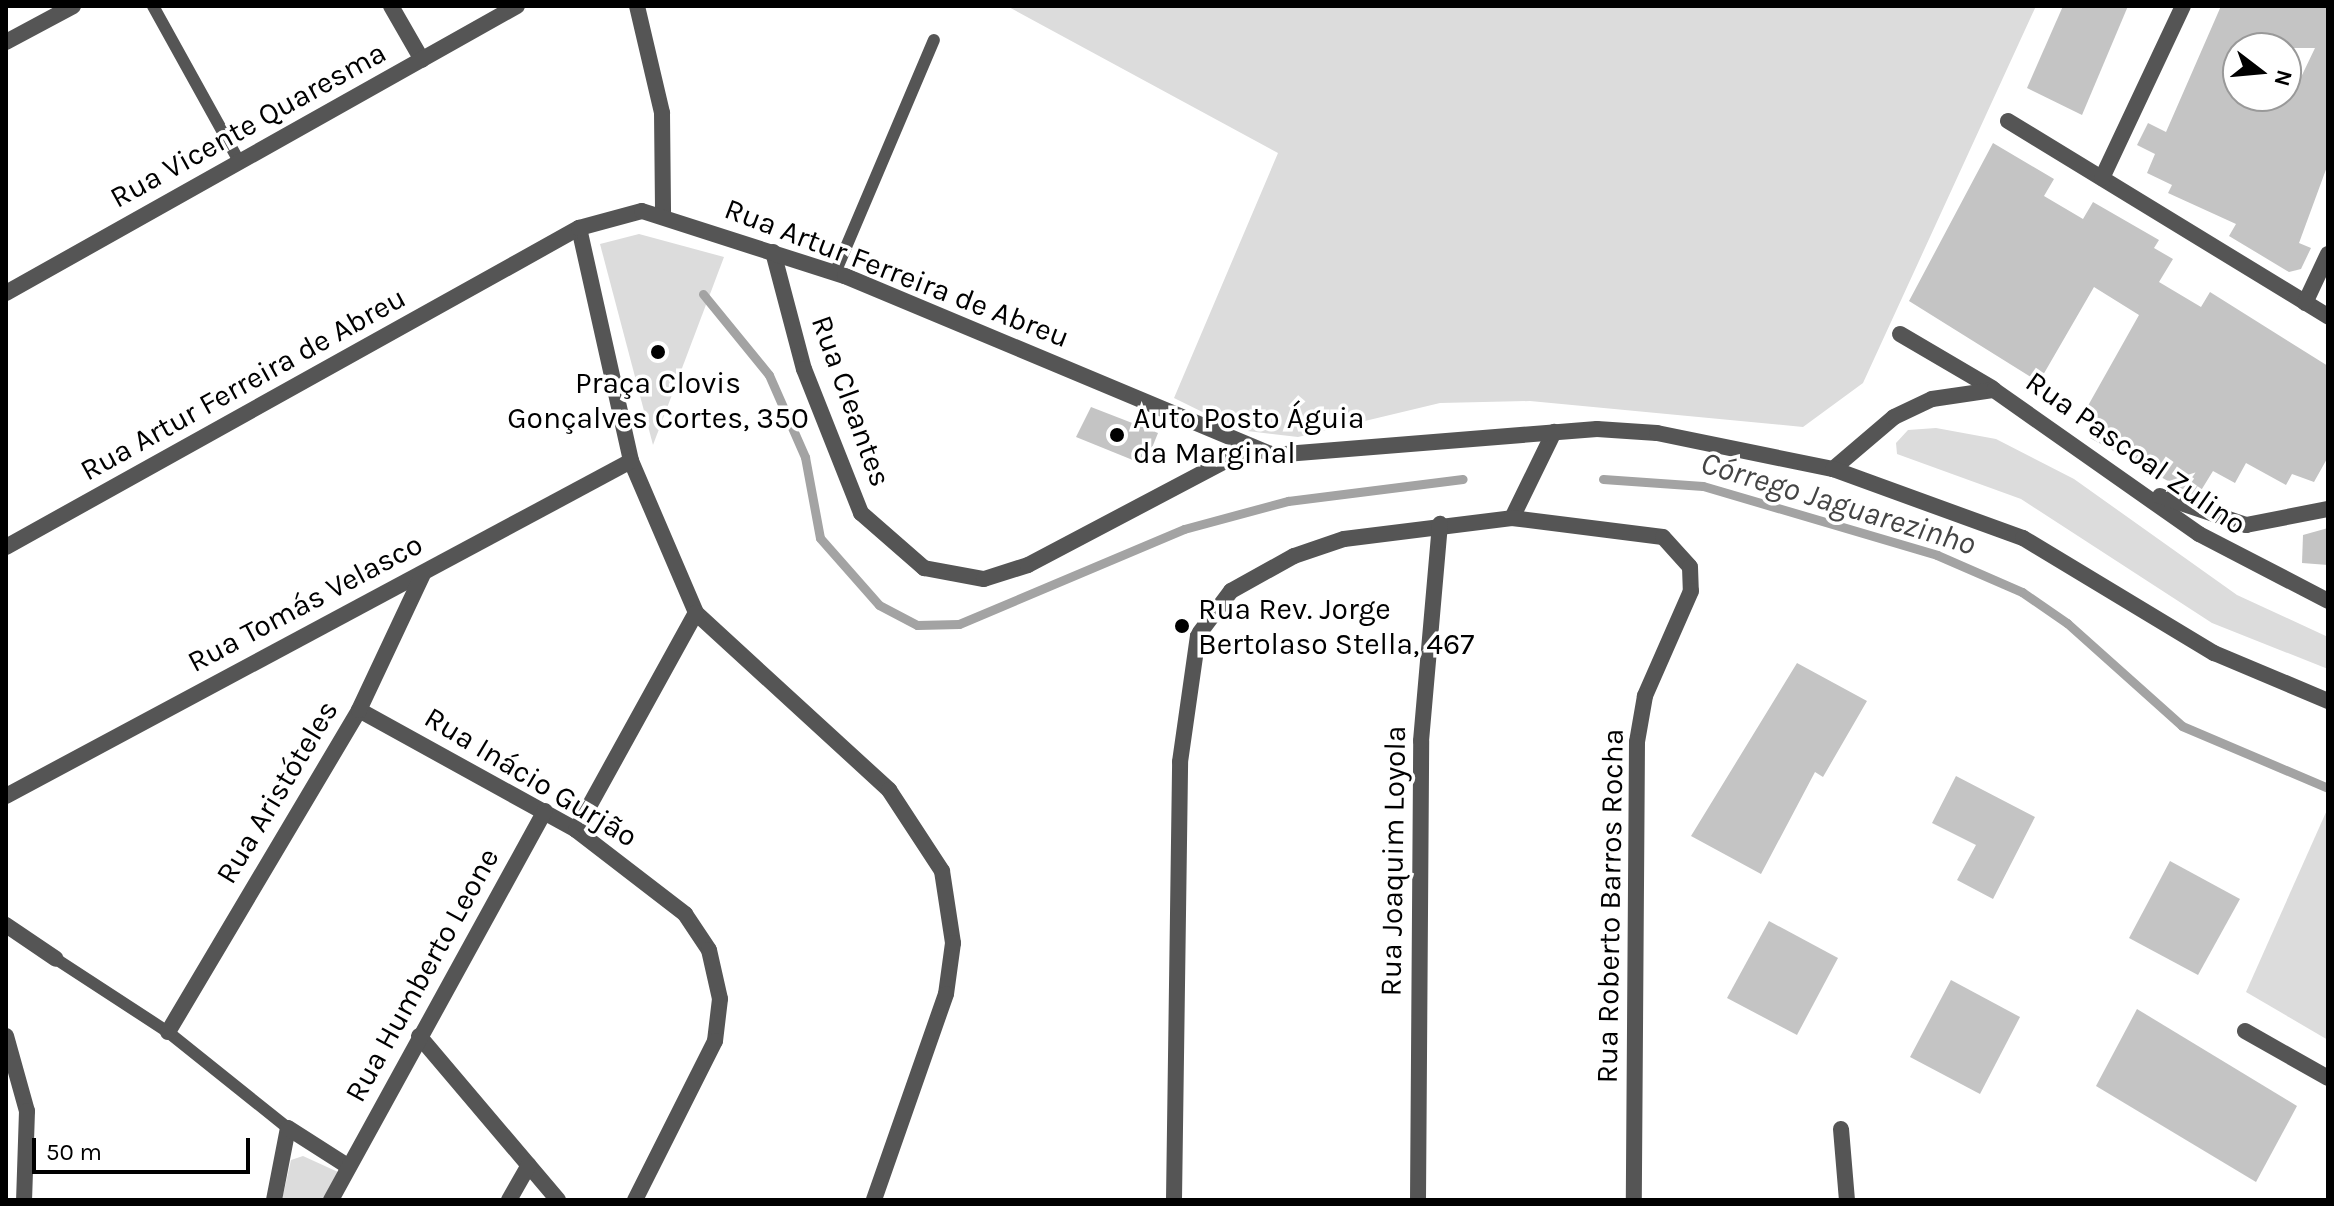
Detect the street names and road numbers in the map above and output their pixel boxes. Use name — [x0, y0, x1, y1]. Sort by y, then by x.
street label: Rua Vicente Quaresma — [104, 34, 392, 216]
street label: Rua Artur Ferreira de Abreu — [720, 191, 1074, 355]
street label: Rua Artur Ferreira de Abreu — [74, 279, 412, 489]
street label: Rua Cleantes — [803, 311, 899, 491]
street label: Rua Pascoal Zulino — [2019, 363, 2253, 543]
street label: Rua Tomás Velasco — [182, 526, 428, 680]
street label: Rua Aristóteles — [208, 694, 346, 890]
street label: Rua Inácio Gurjão — [418, 699, 644, 855]
street label: Rua Joaquim Loyola — [1373, 725, 1413, 997]
street label: Rua Roberto Barros Rocha — [1589, 728, 1631, 1084]
street label: Rua Humberto Leone — [337, 842, 507, 1108]

